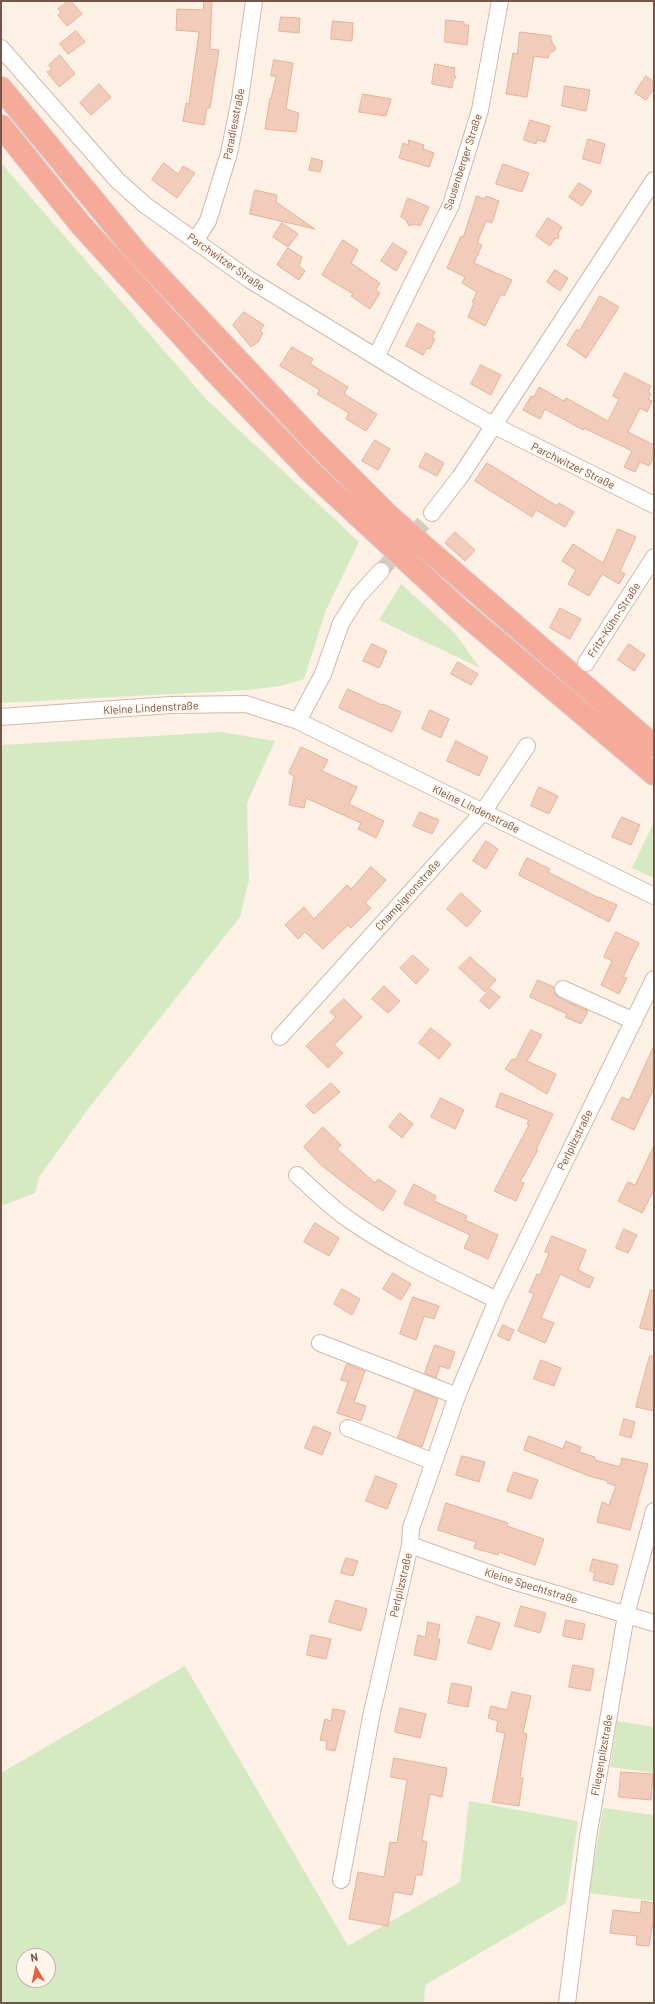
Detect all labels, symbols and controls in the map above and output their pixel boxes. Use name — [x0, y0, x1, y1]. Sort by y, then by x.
street label: Paradiesstraße — [221, 87, 247, 161]
street label: Sausenberger Straße — [441, 112, 485, 212]
street label: Parchwitzer Straße — [185, 230, 267, 294]
street label: Parchwitzer Straße — [529, 440, 617, 492]
street label: Fritz-Kühn-Straße — [585, 580, 643, 660]
street label: Kleine Lindenstraße — [103, 699, 199, 717]
street label: Kleine Lindenstraße — [430, 782, 522, 836]
street label: Champignonstraße — [373, 857, 443, 933]
street label: Perlpilzstraße — [555, 1107, 595, 1173]
street label: Perlpilzstraße — [387, 1551, 415, 1619]
street label: Kleine Spechtstraße — [483, 1566, 579, 1606]
street label: Fliegenpilzstraße — [588, 1713, 616, 1797]
north arrow — [16, 1948, 56, 1988]
text: N — [30, 1950, 39, 1964]

